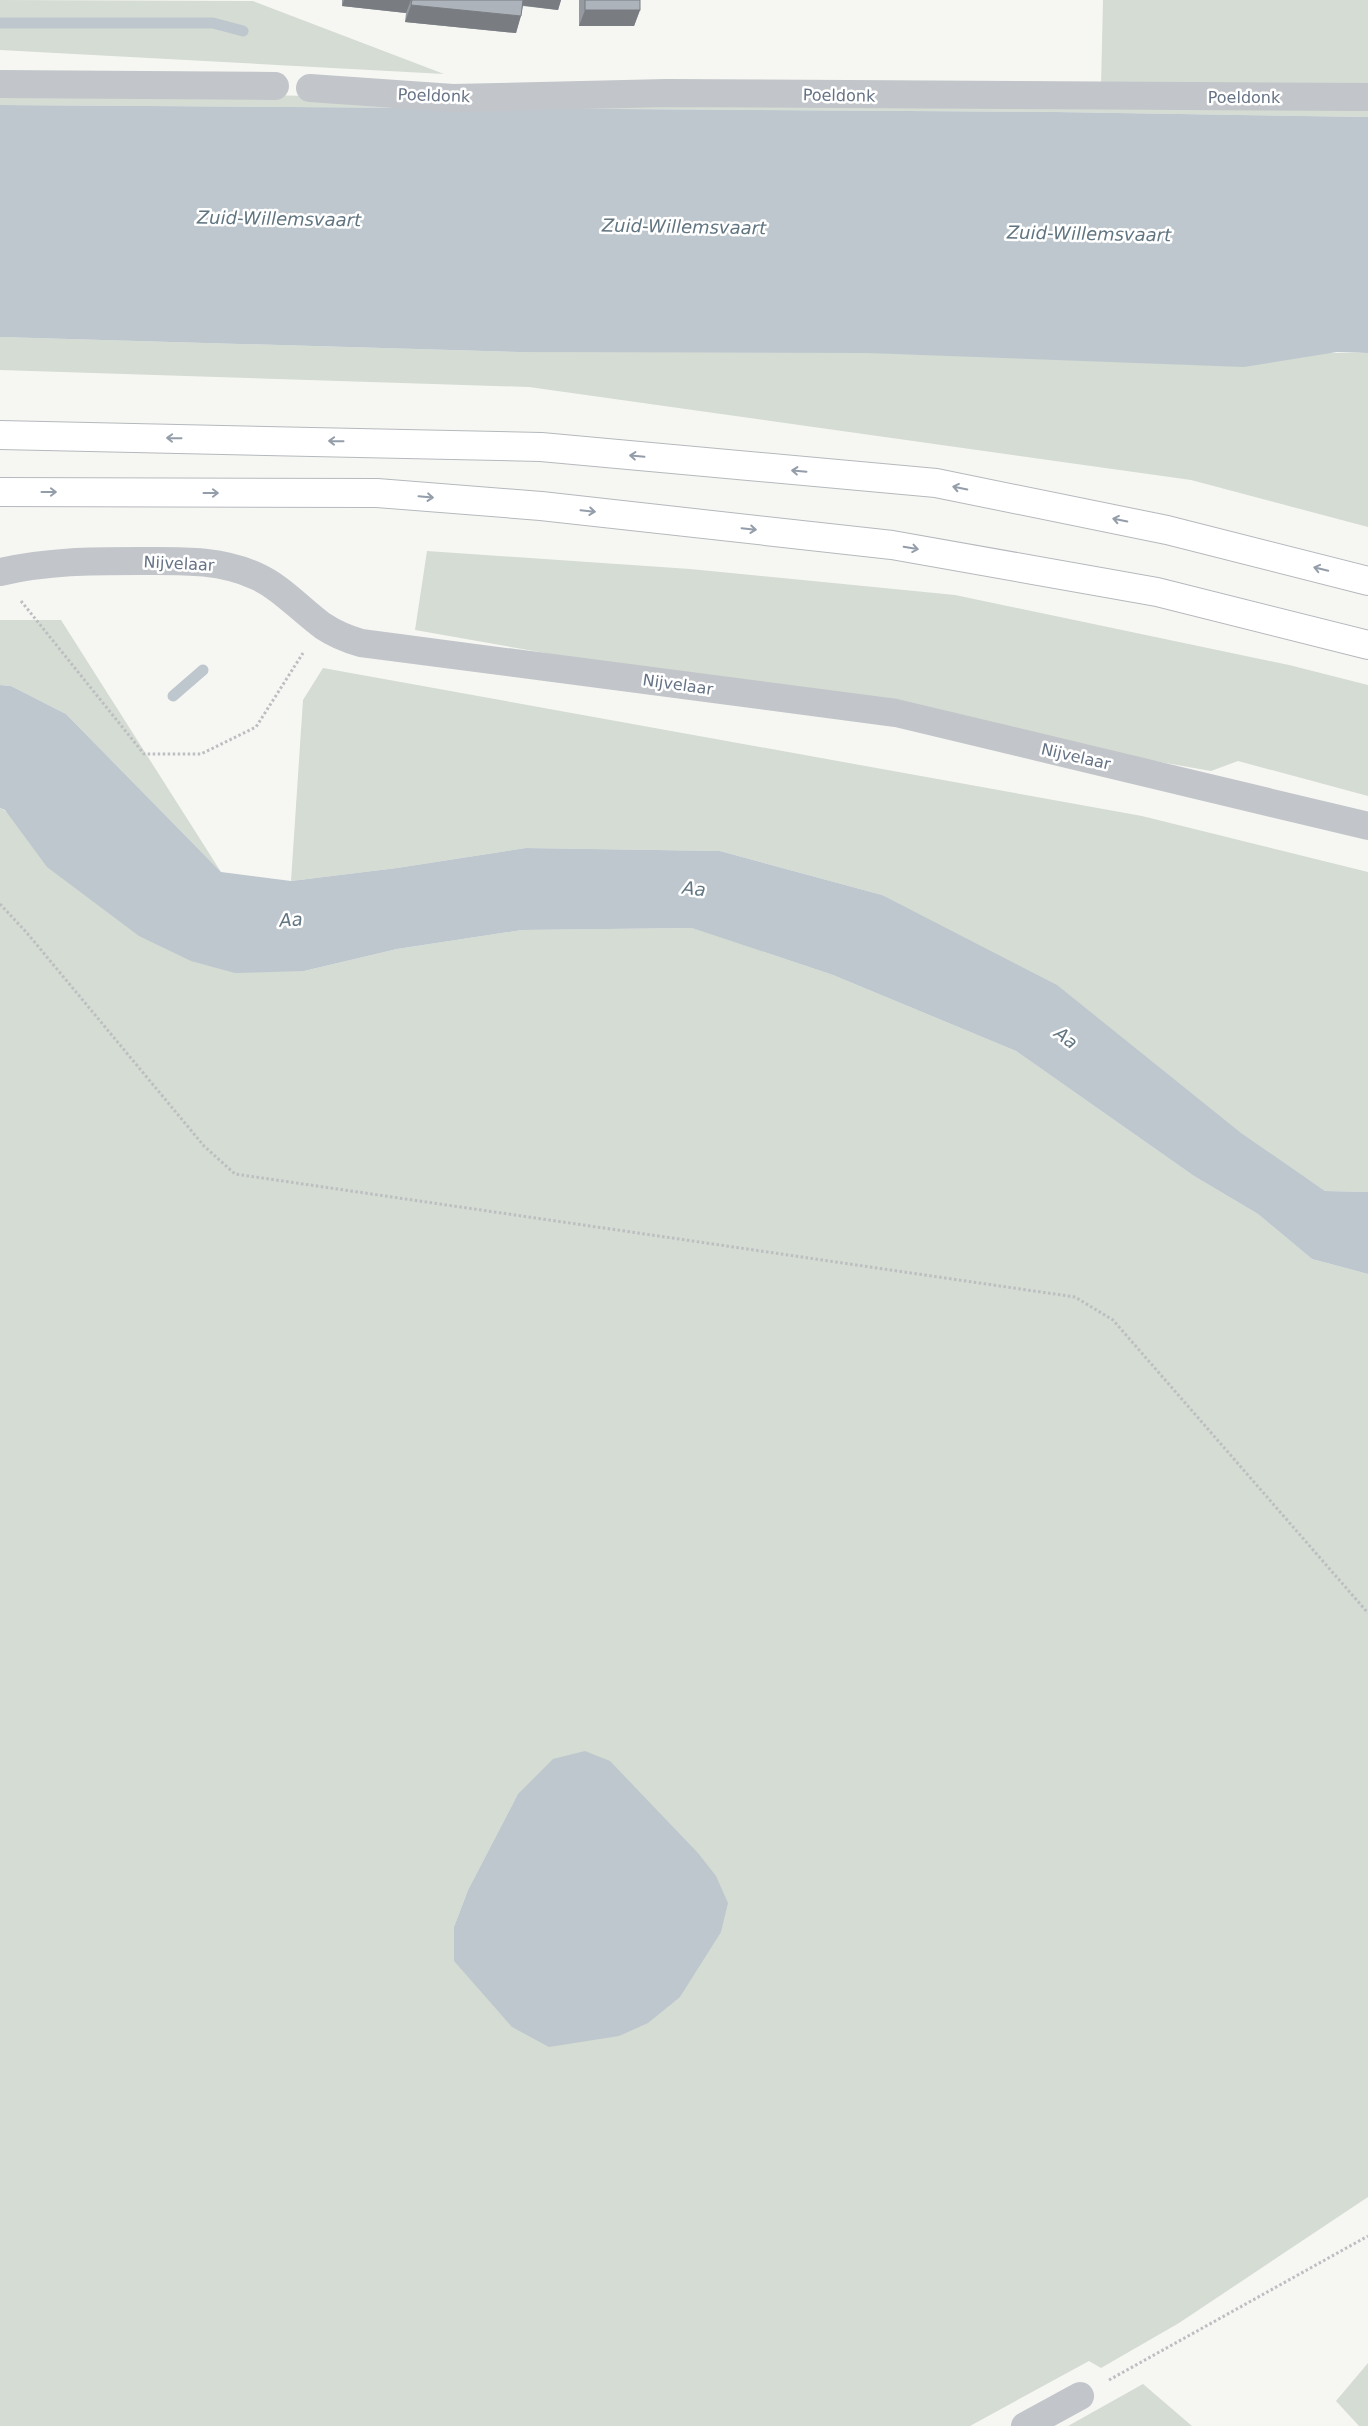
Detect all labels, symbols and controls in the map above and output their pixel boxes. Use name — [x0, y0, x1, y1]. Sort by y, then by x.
street label: Poeldonk — [397, 85, 471, 106]
street label: Poeldonk — [803, 85, 876, 106]
street label: Poeldonk — [1208, 88, 1281, 107]
water label: Zuid-Willemsvaart — [196, 207, 362, 230]
water label: Zuid-Willemsvaart — [601, 215, 767, 238]
water label: Zuid-Willemsvaart — [1006, 222, 1172, 245]
one-way arrow — [166, 433, 182, 442]
one-way arrow — [329, 436, 345, 446]
one-way arrow — [629, 451, 645, 461]
one-way arrow — [791, 466, 807, 475]
one-way arrow — [953, 483, 969, 492]
one-way arrow — [40, 487, 56, 497]
one-way arrow — [202, 488, 219, 498]
one-way arrow — [418, 492, 434, 501]
one-way arrow — [580, 506, 596, 516]
one-way arrow — [1112, 515, 1128, 525]
one-way arrow — [741, 524, 757, 534]
one-way arrow — [902, 544, 918, 554]
street label: Nijvelaar — [143, 552, 215, 575]
one-way arrow — [1313, 564, 1329, 573]
street label: Nijvelaar — [642, 670, 715, 699]
street label: Nijvelaar — [1039, 739, 1113, 774]
water label: Aa — [680, 877, 707, 900]
water label: Aa — [278, 908, 303, 931]
water label: Aa — [1050, 1022, 1082, 1053]

